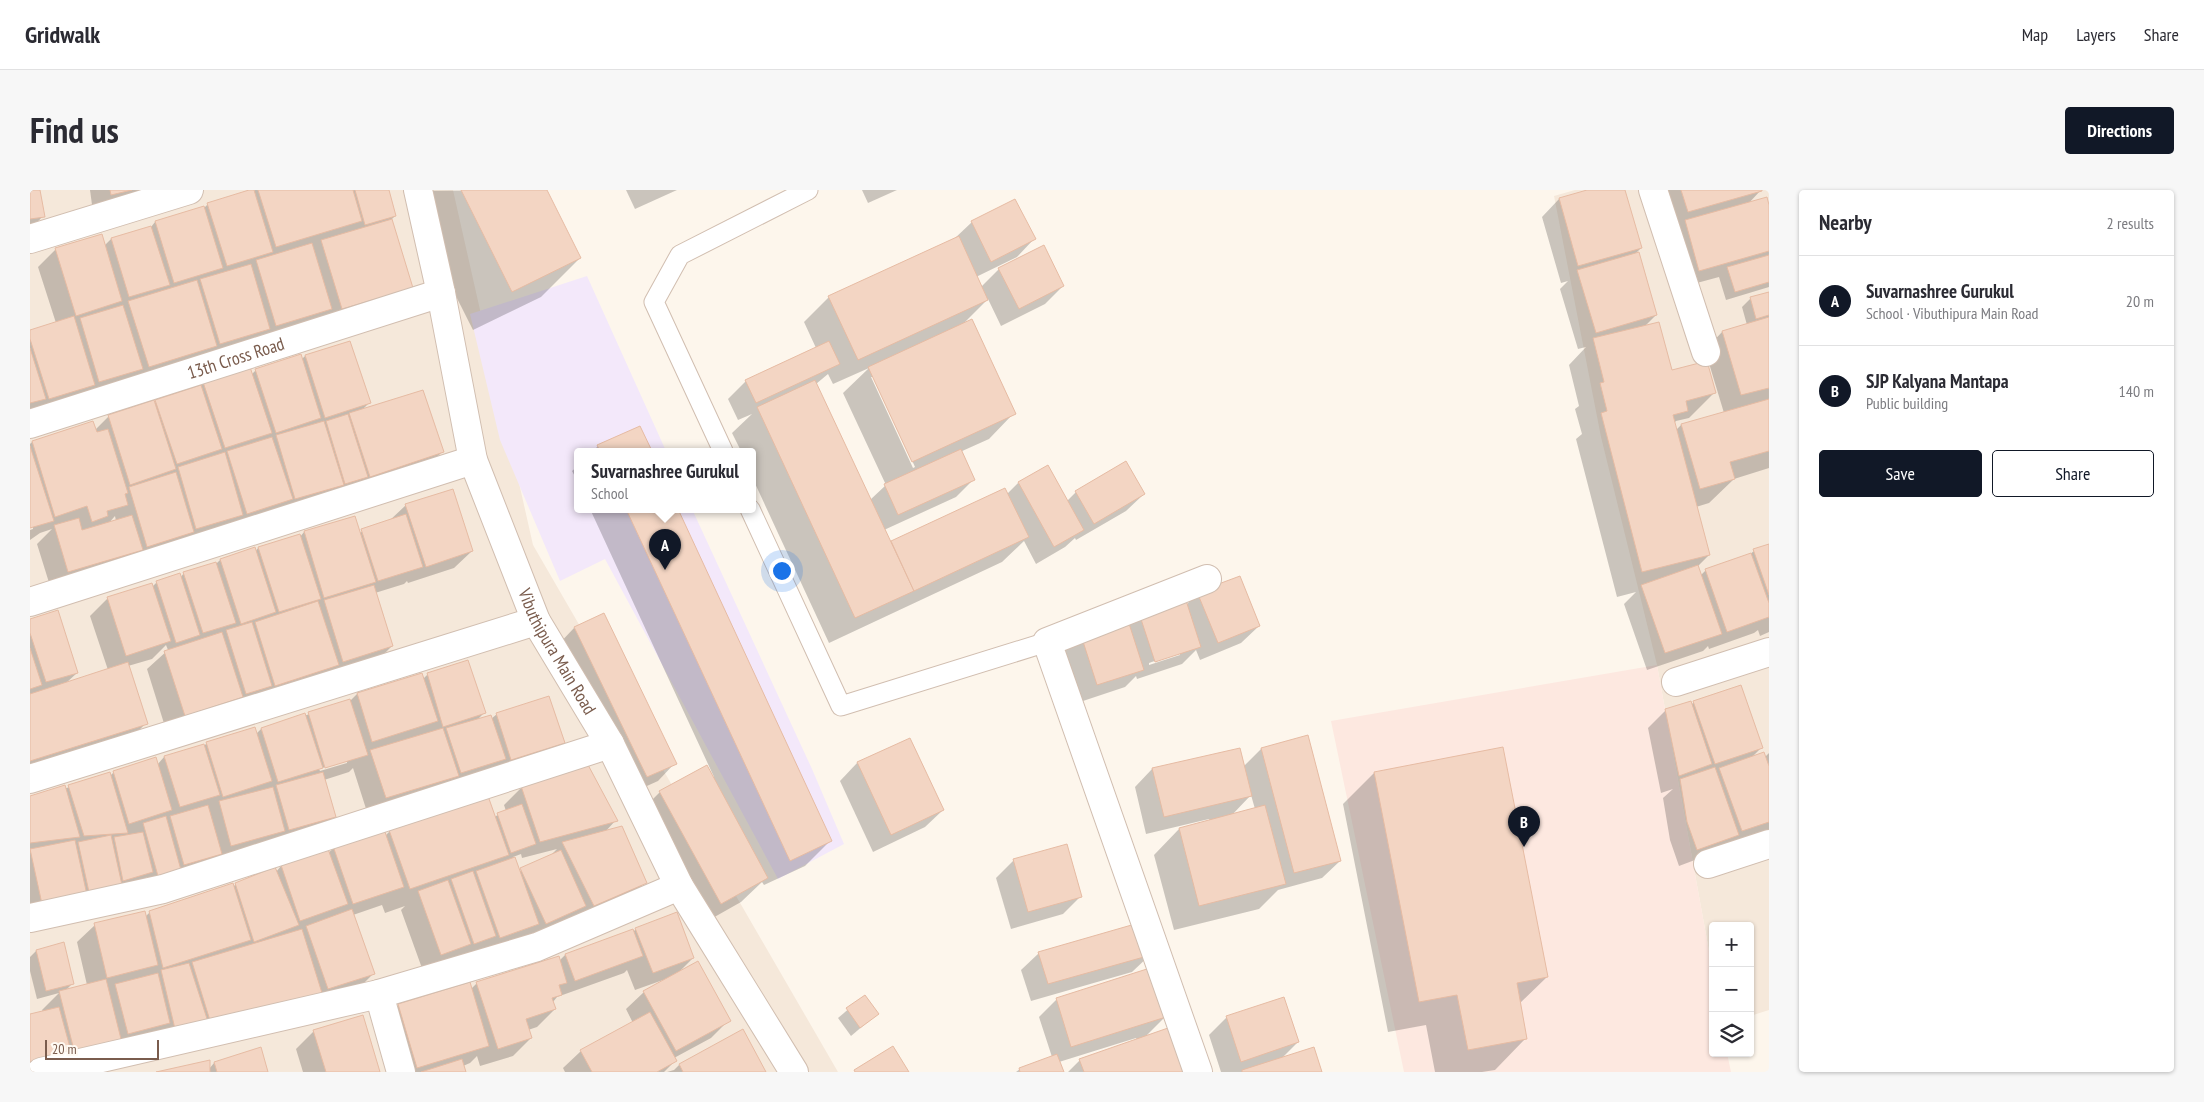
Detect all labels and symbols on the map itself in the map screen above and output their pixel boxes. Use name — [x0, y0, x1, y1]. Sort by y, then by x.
street label: 13th Cross Road — [184, 332, 287, 384]
pin: A — [649, 529, 681, 570]
your location — [769, 558, 795, 584]
street label: Vibuthipura Main Road — [513, 584, 602, 719]
pin: B — [1508, 806, 1540, 847]
scale bar — [45, 1037, 159, 1060]

